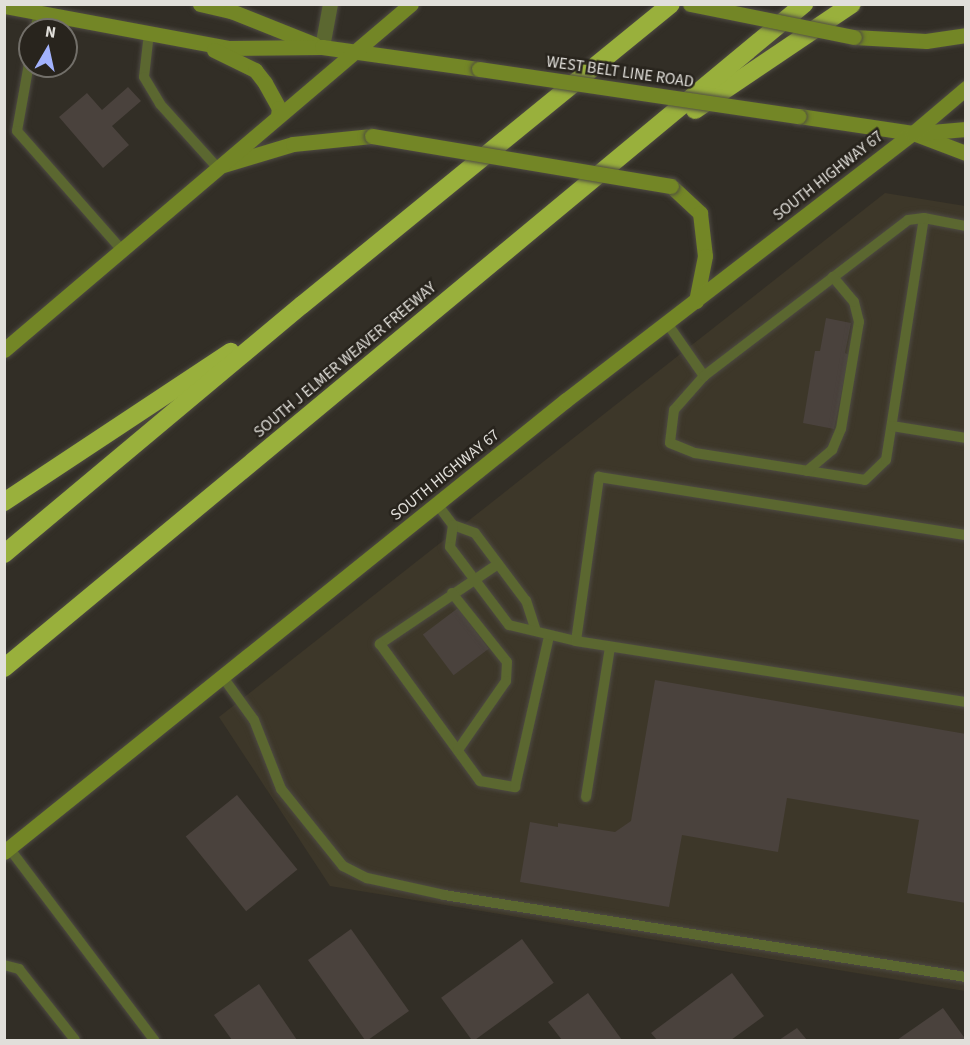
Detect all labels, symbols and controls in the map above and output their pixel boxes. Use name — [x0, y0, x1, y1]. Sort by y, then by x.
north arrow — [18, 18, 78, 78]
text: N — [44, 20, 57, 44]
street label: WEST BELT LINE ROAD — [545, 52, 695, 92]
street label: SOUTH HIGHWAY 67 — [769, 127, 887, 225]
street label: SOUTH J ELMER WEAVER FREEWAY — [250, 278, 440, 442]
street label: SOUTH HIGHWAY 67 — [387, 425, 503, 525]

